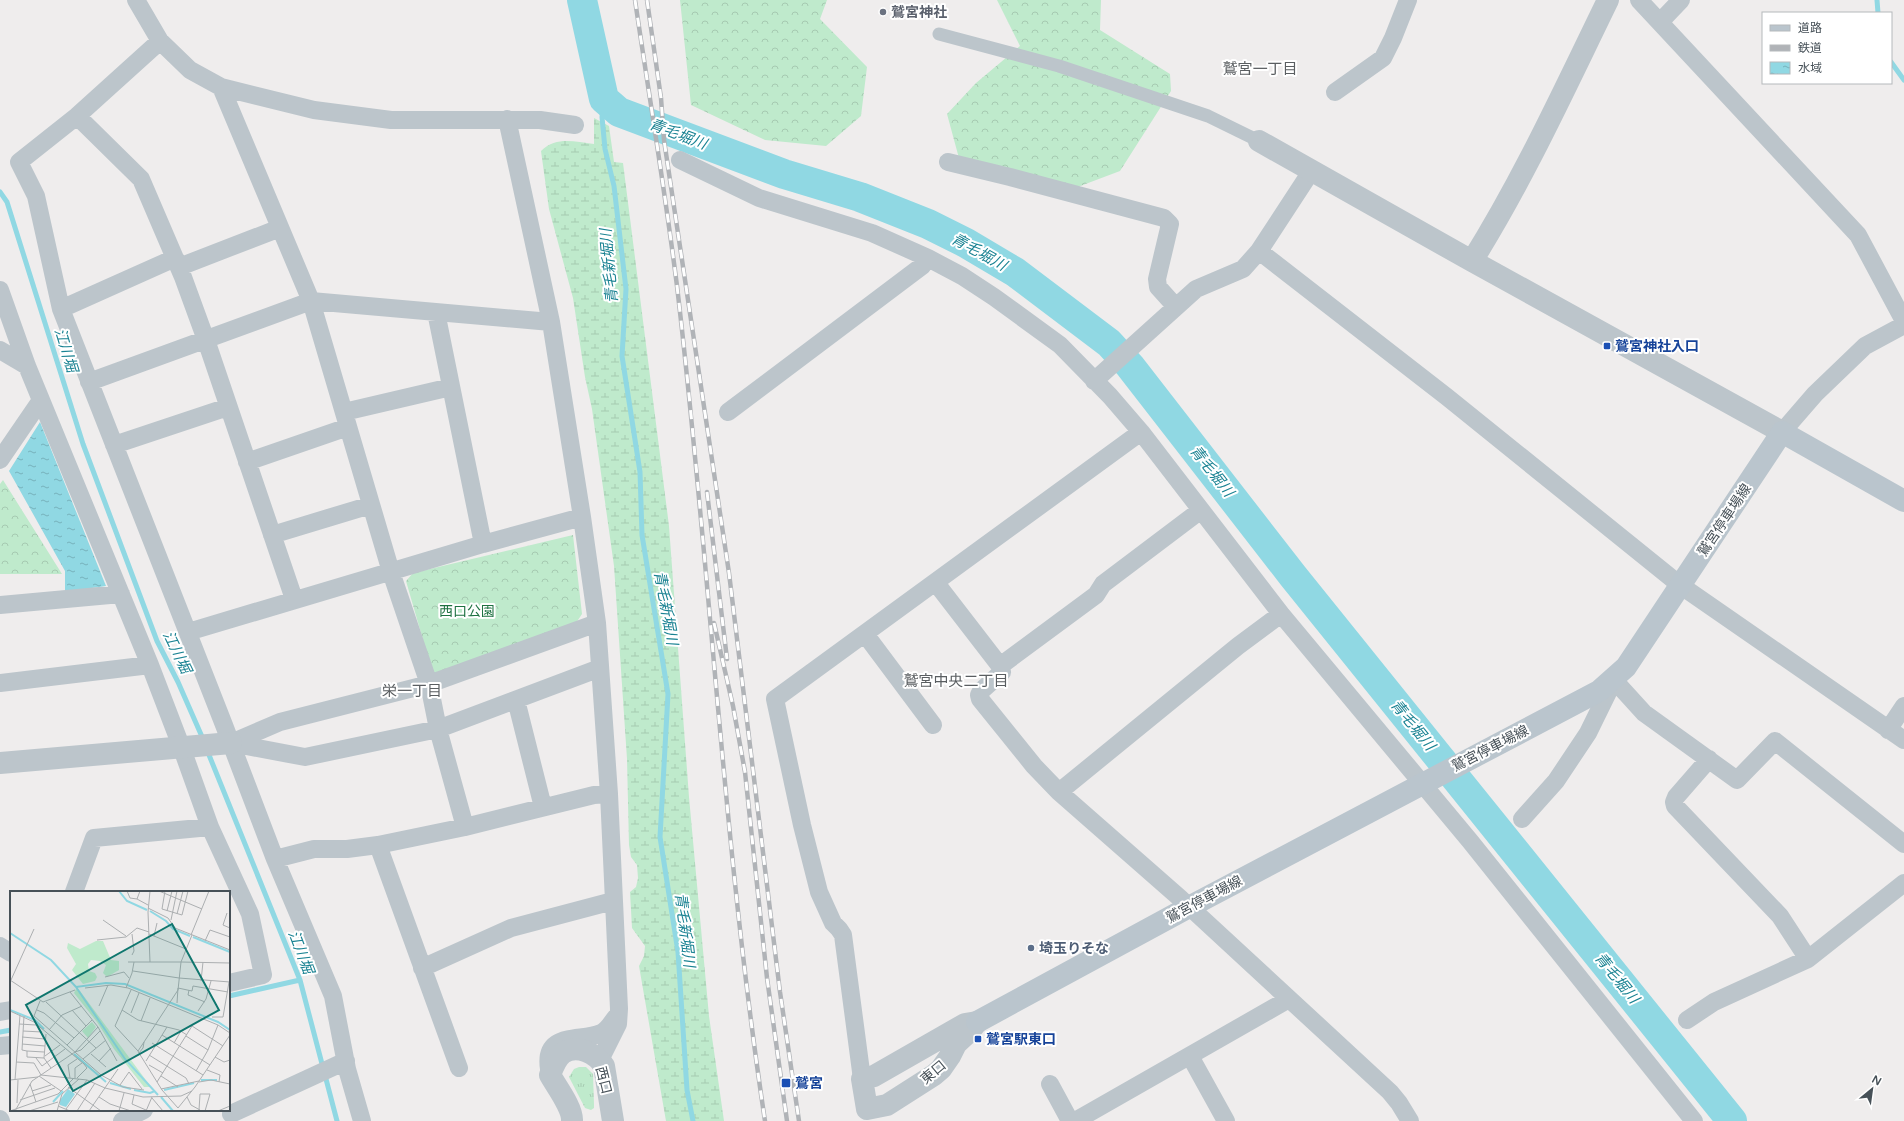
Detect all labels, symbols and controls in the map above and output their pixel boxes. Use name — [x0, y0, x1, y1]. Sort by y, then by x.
place label: 鷲宮神社 — [891, 4, 947, 21]
marker: 鷲宮神社 — [878, 7, 888, 17]
legend — [1762, 12, 1892, 84]
text: 道路 — [1798, 21, 1822, 35]
text: 鉄道 — [1798, 41, 1822, 55]
district label: 鷲宮一丁目 — [1222, 60, 1298, 78]
text: 水域 — [1798, 61, 1822, 75]
water label: 青毛堀川 — [647, 115, 711, 154]
water label: 青毛新堀川 — [597, 226, 621, 304]
water label: 青毛堀川 — [948, 230, 1011, 275]
water label: 江川堀 — [51, 326, 82, 376]
place label: 鷲宮神社入口 — [1615, 338, 1699, 355]
marker: 鷲宮神社入口 — [1602, 341, 1612, 351]
water label: 青毛堀川 — [1186, 442, 1239, 502]
street label: 鷲宮停車場線 — [1694, 481, 1755, 560]
water label: 青毛新堀川 — [651, 569, 682, 648]
park label: 西口公園 — [439, 603, 495, 620]
water label: 江川堀 — [159, 628, 196, 678]
district label: 鷲宮中央二丁目 — [903, 672, 1009, 690]
district label: 栄一丁目 — [382, 682, 442, 700]
water label: 青毛堀川 — [1387, 696, 1440, 756]
street label: 鷲宮停車場線 — [1449, 722, 1532, 775]
street label: 鷲宮停車場線 — [1163, 872, 1245, 927]
inset map — [10, 891, 230, 1111]
water label: 青毛新堀川 — [671, 892, 699, 970]
water label: 江川堀 — [285, 928, 318, 978]
place label: 埼玉りそな — [1039, 940, 1109, 957]
marker: 埼玉りそな — [1026, 943, 1036, 953]
water label: 青毛堀川 — [1591, 949, 1644, 1009]
place label: 鷲宮駅東口 — [986, 1031, 1056, 1048]
marker: 鷲宮駅東口 — [973, 1034, 983, 1044]
street label: 東口 — [917, 1057, 950, 1088]
street label: 西口 — [592, 1064, 615, 1096]
north arrow — [1852, 1069, 1892, 1109]
text: N — [1870, 1073, 1884, 1089]
place label: 鷲宮 — [795, 1075, 823, 1092]
marker: 鷲宮 — [780, 1077, 792, 1089]

